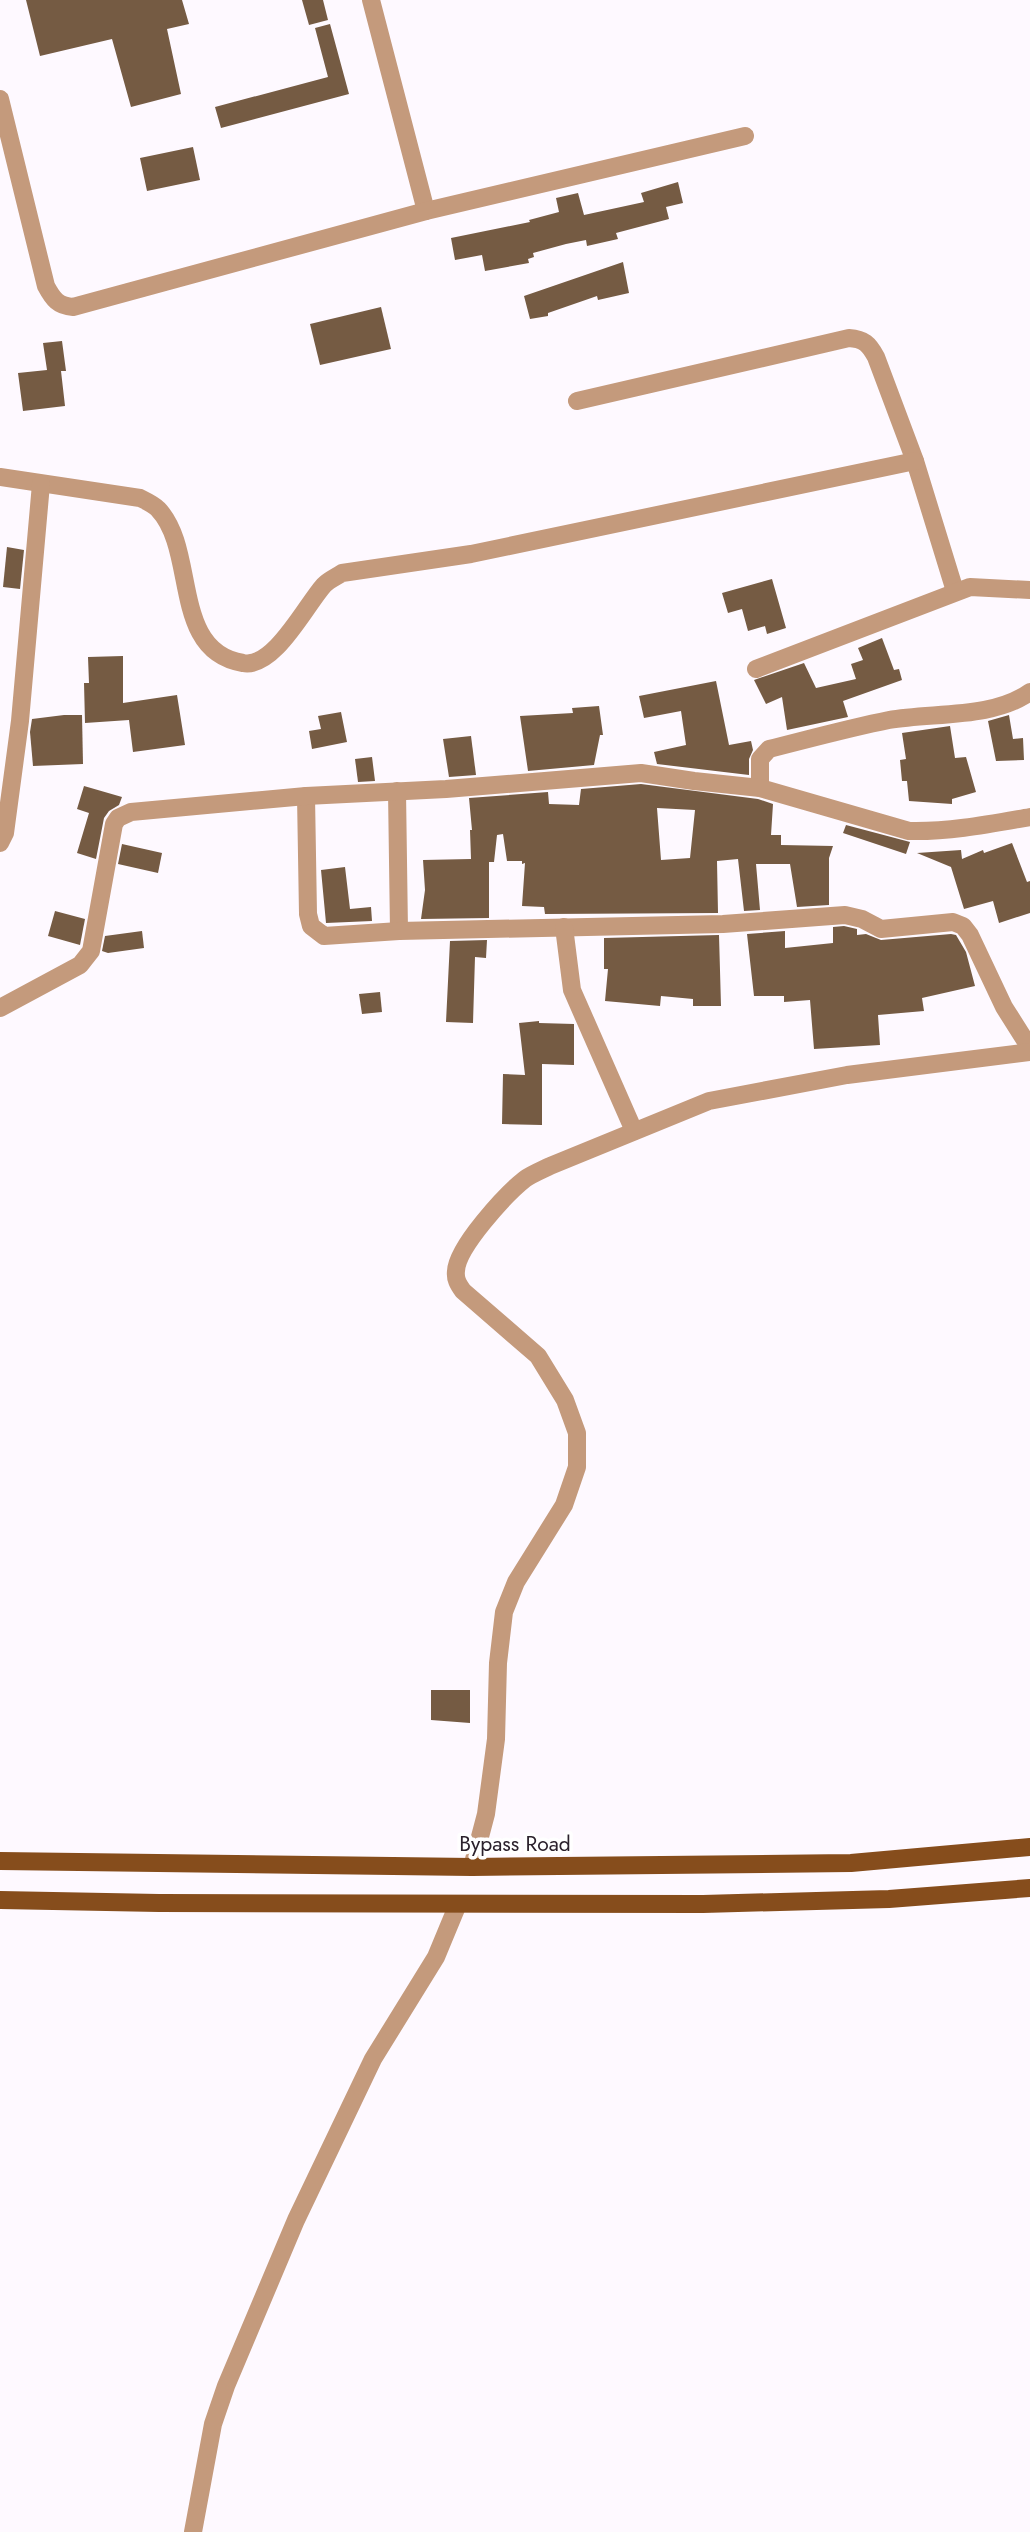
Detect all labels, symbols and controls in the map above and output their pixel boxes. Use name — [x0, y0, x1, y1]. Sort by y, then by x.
street label: Bypass Road — [459, 1829, 571, 1859]

